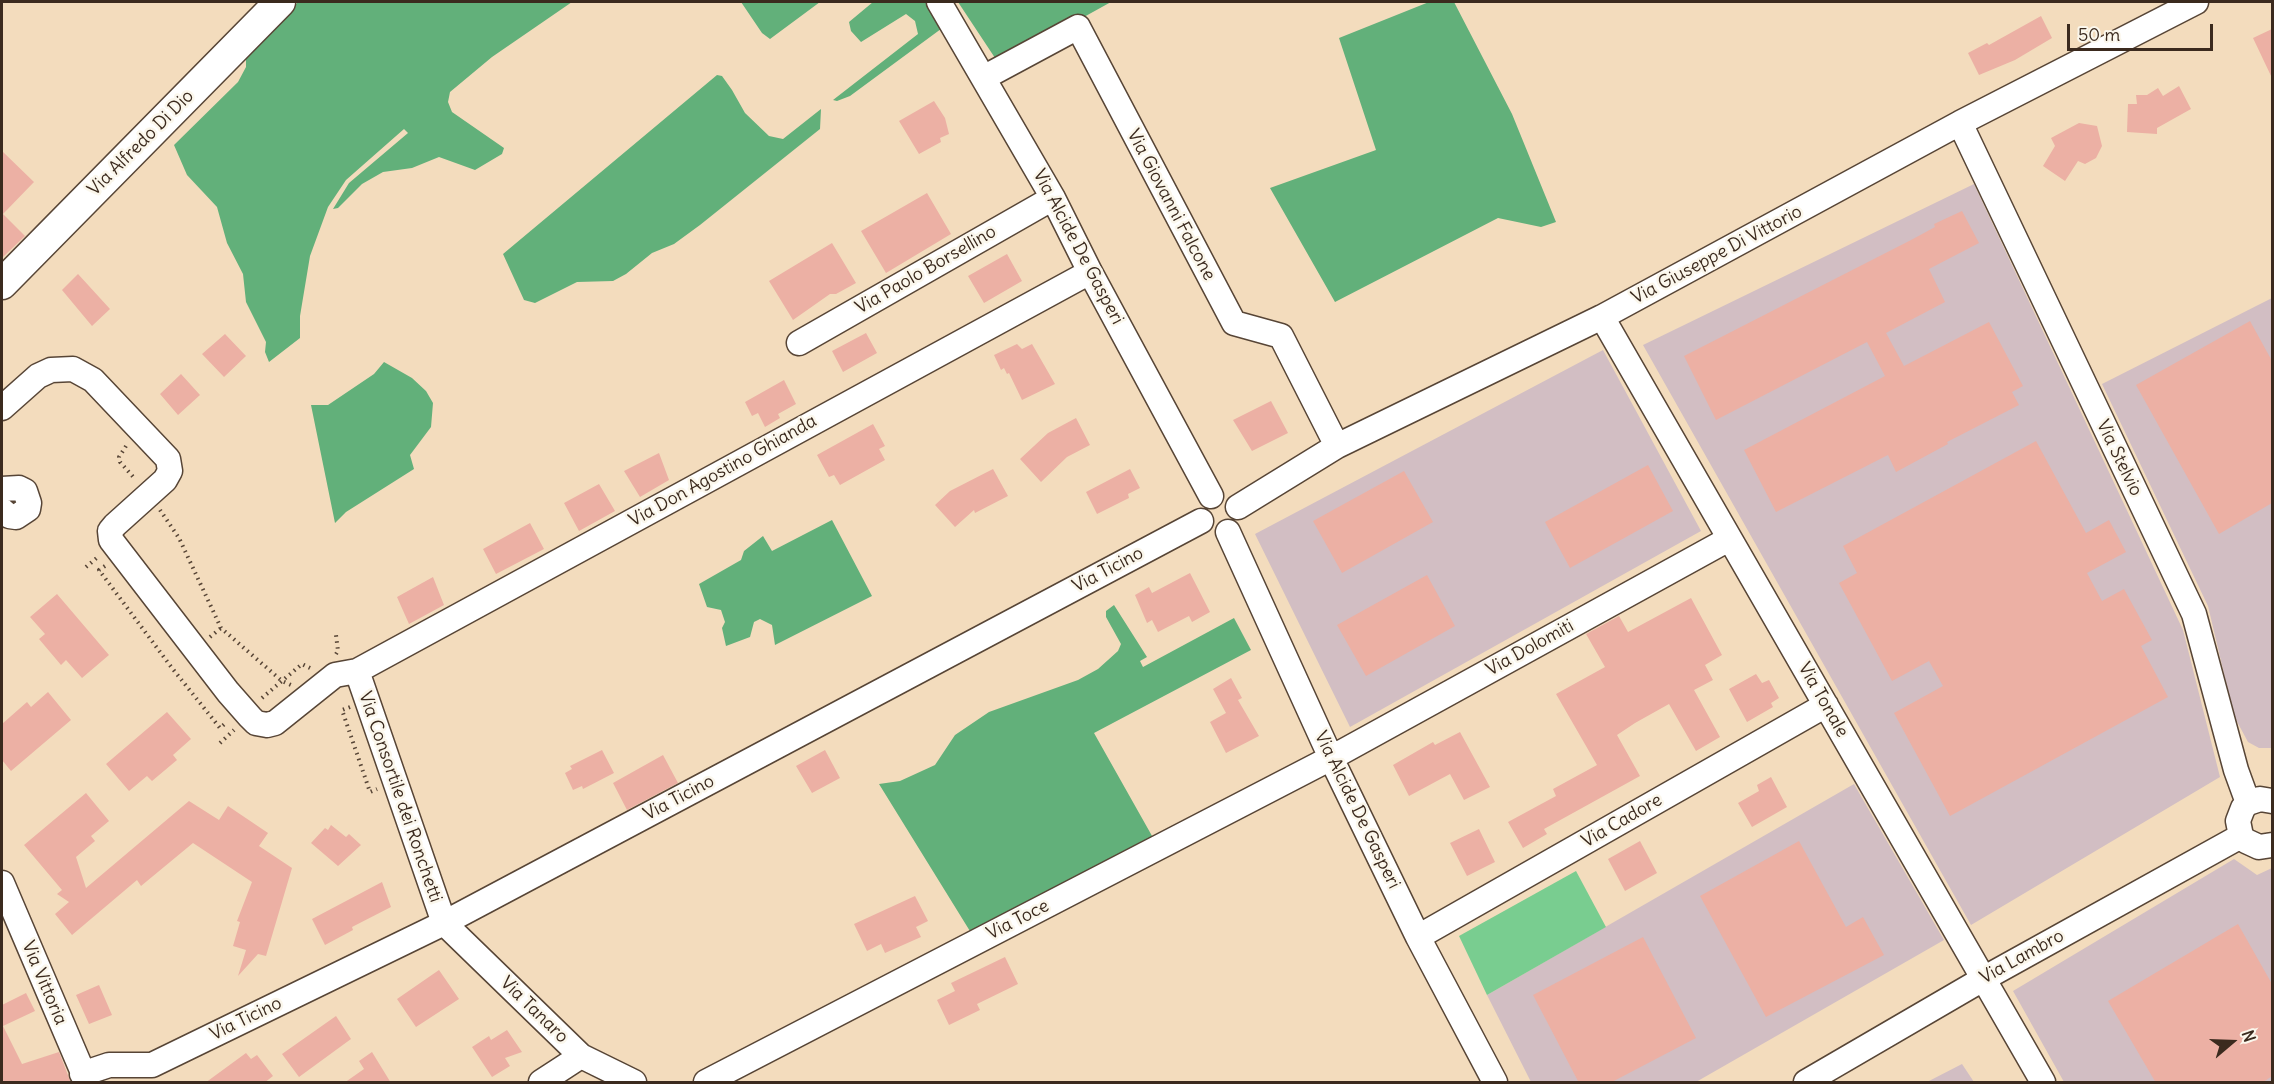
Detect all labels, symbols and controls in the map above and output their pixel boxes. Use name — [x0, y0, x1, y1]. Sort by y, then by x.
scale bar — [2070, 12, 2216, 50]
text: 50 m — [2078, 23, 2120, 46]
street label: Via Alfredo Di Dio — [84, 86, 198, 200]
street label: Via Giovanni Falcone — [1122, 126, 1220, 284]
street label: Via Alcide De Gasperi — [1028, 166, 1128, 328]
street label: Via Giuseppe Di Vittorio — [1628, 201, 1806, 309]
street label: Via Paolo Borsellino — [852, 221, 1000, 319]
street label: Via Don Agostino Ghianda — [625, 410, 821, 532]
street label: Via Stelvio — [2091, 416, 2147, 500]
street label: Via Ticino — [1069, 542, 1147, 598]
street label: Via Dolomiti — [1482, 615, 1578, 681]
street label: Via Tonale — [1793, 659, 1853, 741]
street label: Via Consortile dei Ronchetti — [354, 689, 446, 905]
street label: Via Alcide De Gasperi — [1309, 728, 1405, 892]
street label: Via Ticino — [640, 770, 718, 826]
street label: Via Cadore — [1578, 789, 1666, 853]
street label: Via Toce — [983, 895, 1053, 945]
street label: Via Lambro — [1976, 925, 2068, 989]
street label: Via Vittoria — [17, 938, 71, 1028]
street label: Via Tanaro — [495, 972, 573, 1048]
street label: Via Ticino — [207, 992, 285, 1046]
north arrow — [2202, 1012, 2262, 1072]
text: N — [2238, 1028, 2260, 1045]

